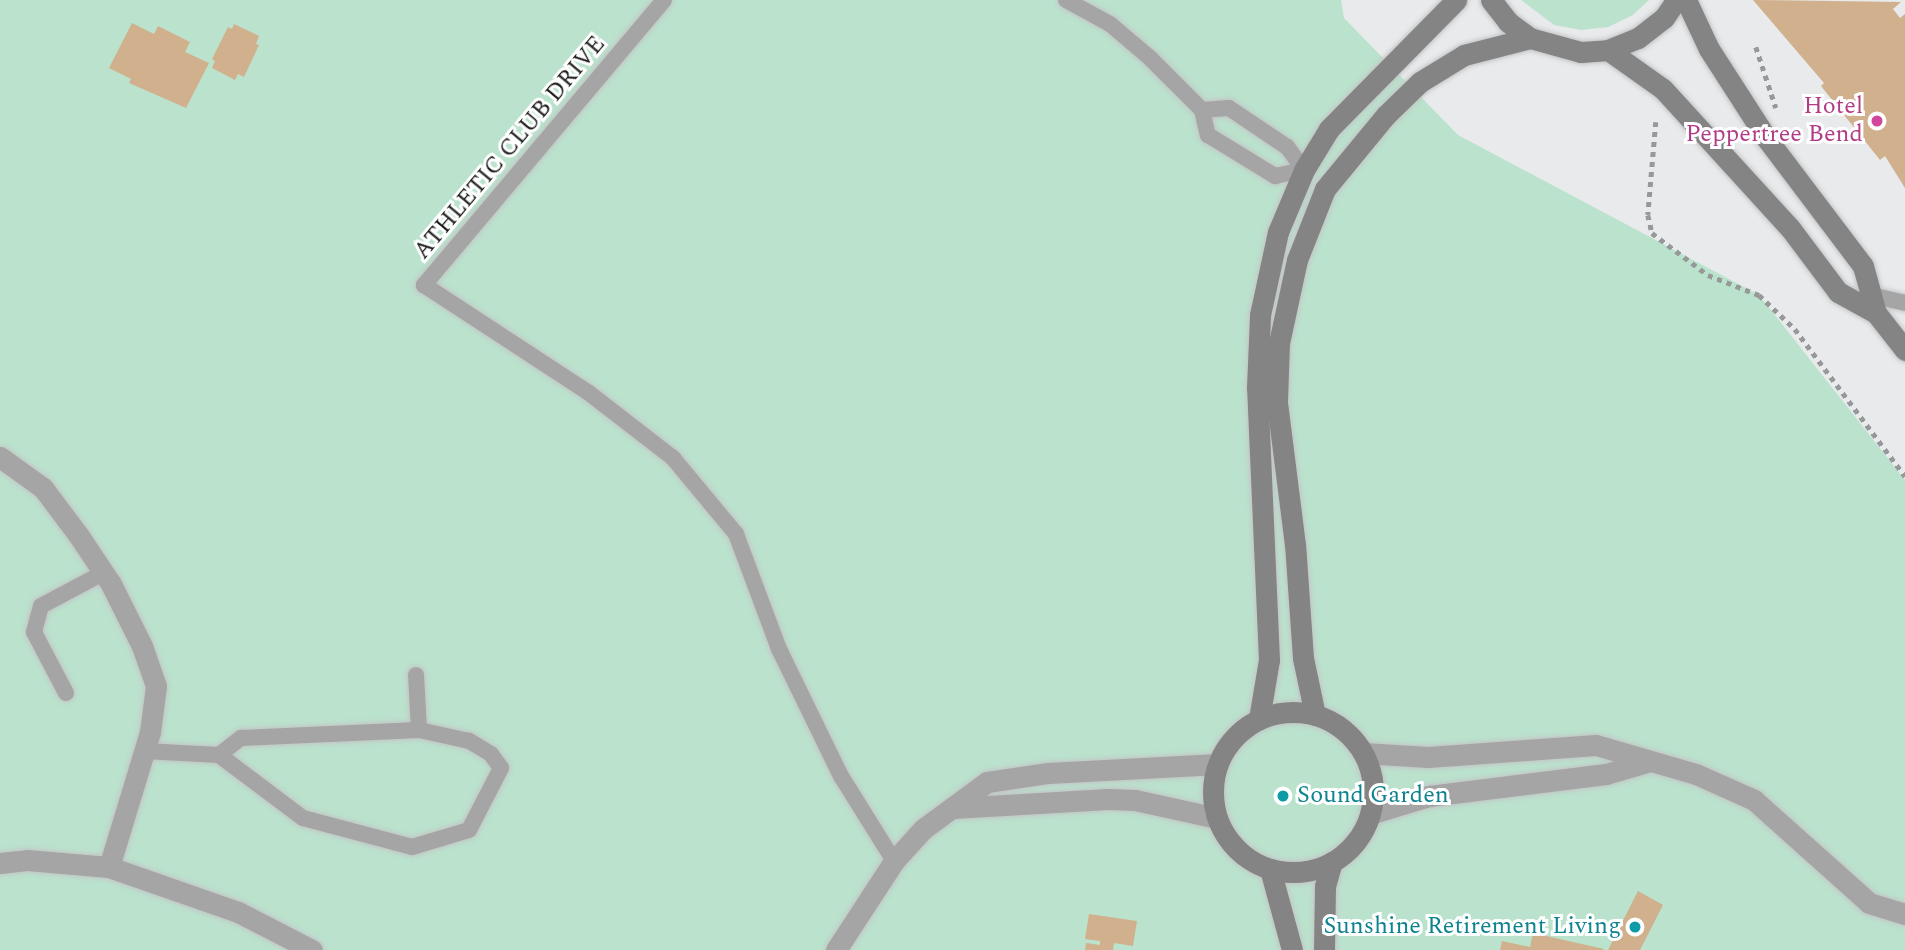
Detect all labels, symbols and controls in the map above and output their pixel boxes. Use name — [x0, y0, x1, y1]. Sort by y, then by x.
street label: ATHLETIC CLUB DRIVE — [408, 30, 612, 266]
place label: Hotel Peppertree Bend — [1686, 93, 1863, 149]
marker: Hotel Peppertree Bend — [1869, 113, 1885, 129]
place label: Sound Garden — [1297, 782, 1449, 810]
marker: Sound Garden — [1275, 788, 1291, 804]
place label: Sunshine Retirement Living — [1323, 913, 1621, 941]
marker: Sunshine Retirement Living — [1627, 919, 1643, 935]

